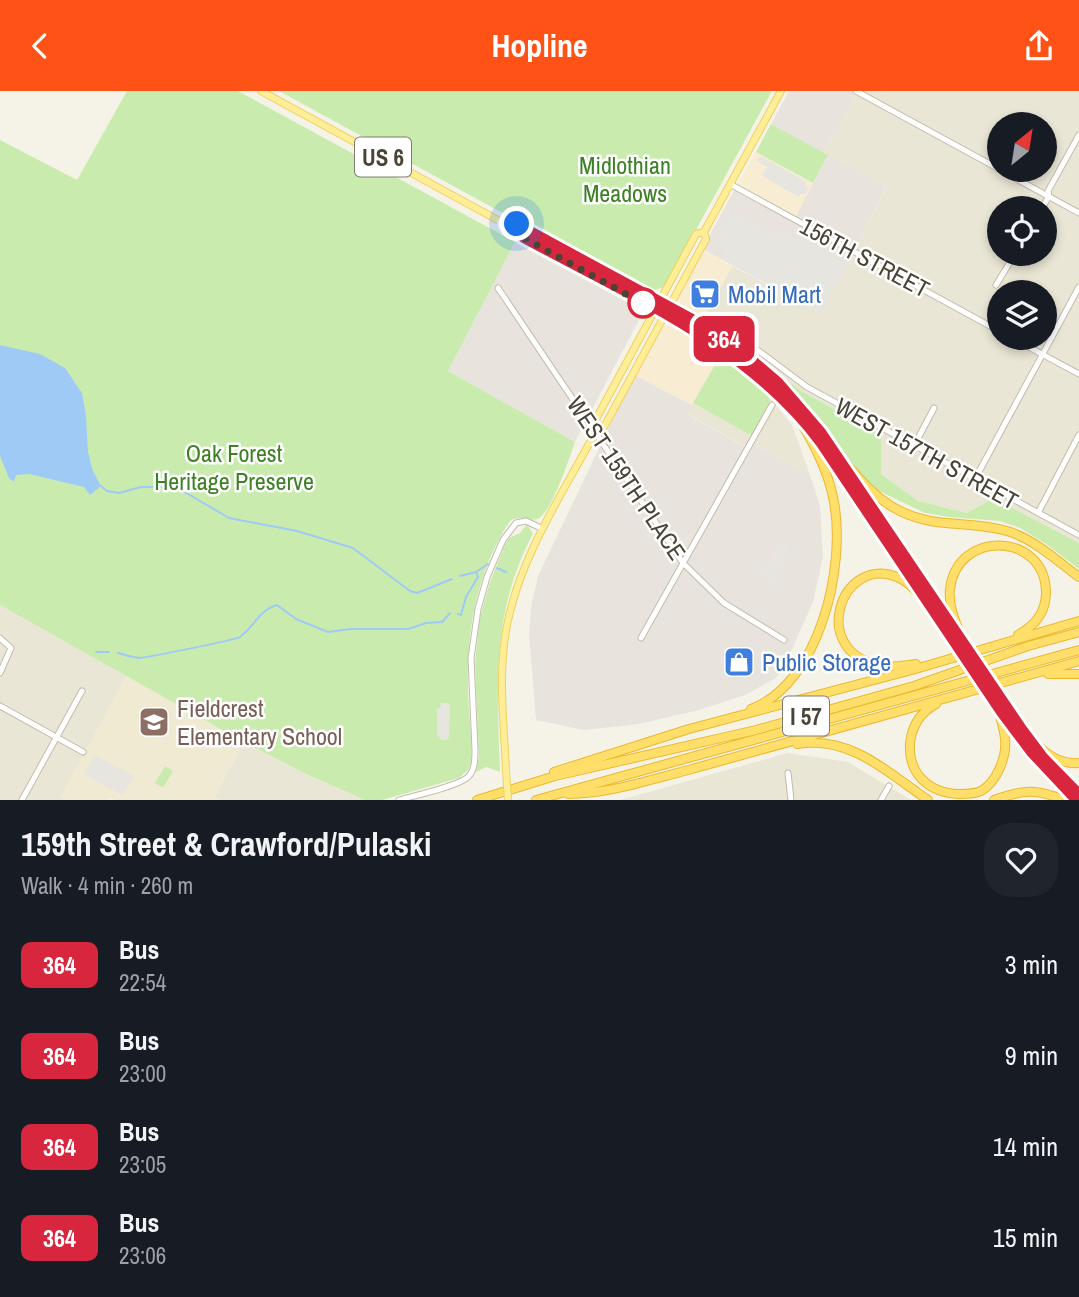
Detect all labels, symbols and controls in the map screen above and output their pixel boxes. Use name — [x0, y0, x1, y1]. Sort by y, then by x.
text: Hopline — [491, 24, 588, 67]
icon: back — [21, 27, 59, 65]
icon: share — [1020, 27, 1058, 65]
north arrow — [987, 112, 1057, 182]
map controls — [987, 112, 1057, 350]
road number: US 6 — [355, 137, 411, 177]
park label: Midlothian Meadows — [579, 149, 671, 209]
button: locate — [987, 196, 1057, 266]
your location — [499, 206, 534, 241]
street label: 156TH STREET — [795, 209, 935, 305]
supermarket icon: Mobil Mart — [688, 277, 722, 311]
place label: Mobil Mart — [728, 278, 821, 310]
button: layers — [987, 280, 1057, 350]
unlabelled marker — [628, 288, 658, 318]
line badge: 364 — [684, 316, 764, 362]
text: 364 — [708, 323, 740, 355]
street label: WEST 159TH PLACE — [560, 390, 694, 566]
street label: WEST 157TH STREET — [830, 390, 1024, 516]
park label: Oak Forest Heritage Preserve — [154, 437, 314, 497]
shop icon: Public Storage — [722, 645, 756, 679]
place label: Public Storage — [762, 646, 891, 678]
place label: Fieldcrest Elementary School — [177, 692, 342, 752]
road number: I 57 — [783, 697, 829, 736]
school or university icon: Fieldcrest Elementary School — [137, 705, 171, 739]
text: 159th Street & Crawford/Pulaski — [21, 822, 432, 866]
button: heart — [984, 823, 1058, 897]
text: Walk · 4 min · 260 m — [21, 870, 193, 901]
text: Bus — [119, 932, 159, 967]
text: 3 min — [1005, 947, 1058, 982]
text: 364 — [43, 949, 76, 981]
text: 22:54 — [119, 967, 166, 998]
text: Bus — [119, 1023, 159, 1058]
text: 9 min — [1005, 1038, 1058, 1073]
text: 364 — [43, 1040, 76, 1072]
text: 23:00 — [119, 1058, 166, 1089]
text: Bus — [119, 1114, 159, 1149]
text: 14 min — [993, 1129, 1058, 1164]
text: 364 — [43, 1131, 76, 1163]
text: 23:05 — [119, 1149, 166, 1180]
text: Bus — [119, 1205, 159, 1240]
text: 15 min — [993, 1220, 1058, 1255]
text: 364 — [43, 1222, 76, 1254]
text: 23:06 — [119, 1240, 166, 1271]

